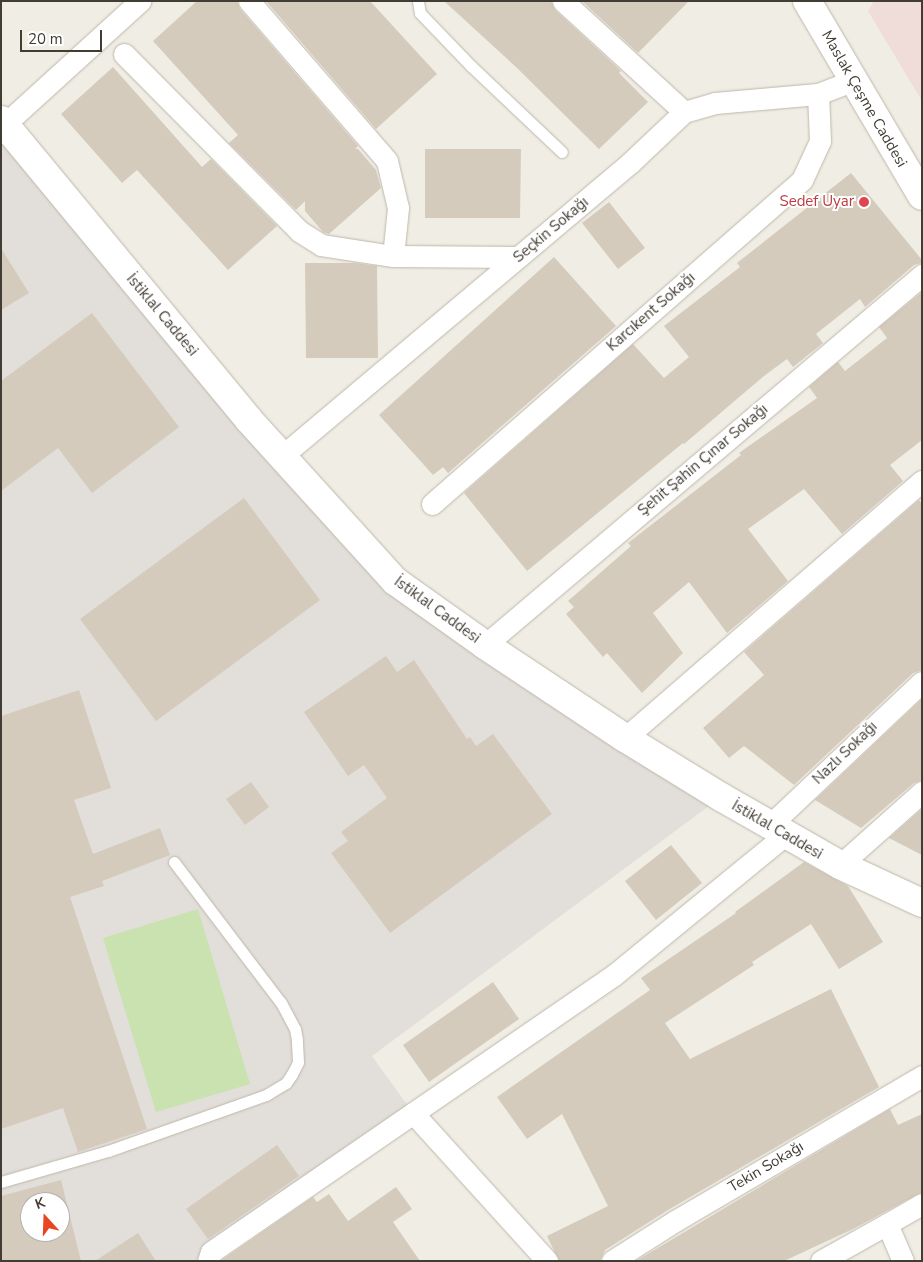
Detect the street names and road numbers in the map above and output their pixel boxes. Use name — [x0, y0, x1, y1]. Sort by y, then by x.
street label: Maslak Çeşme Caddesi — [817, 27, 911, 171]
street label: Seçkin Sokağı — [510, 193, 592, 267]
street label: Karcıkent Sokağı — [603, 269, 699, 355]
street label: İstiklal Caddesi — [122, 270, 202, 360]
street label: Şehit Şahin Çınar Sokağı — [634, 400, 772, 520]
street label: İstiklal Caddesi — [391, 573, 483, 647]
street label: Nazlı Sokağı — [809, 718, 881, 788]
street label: İstiklal Caddesi — [728, 797, 826, 863]
street label: Tekin Sokağı — [725, 1138, 807, 1196]

